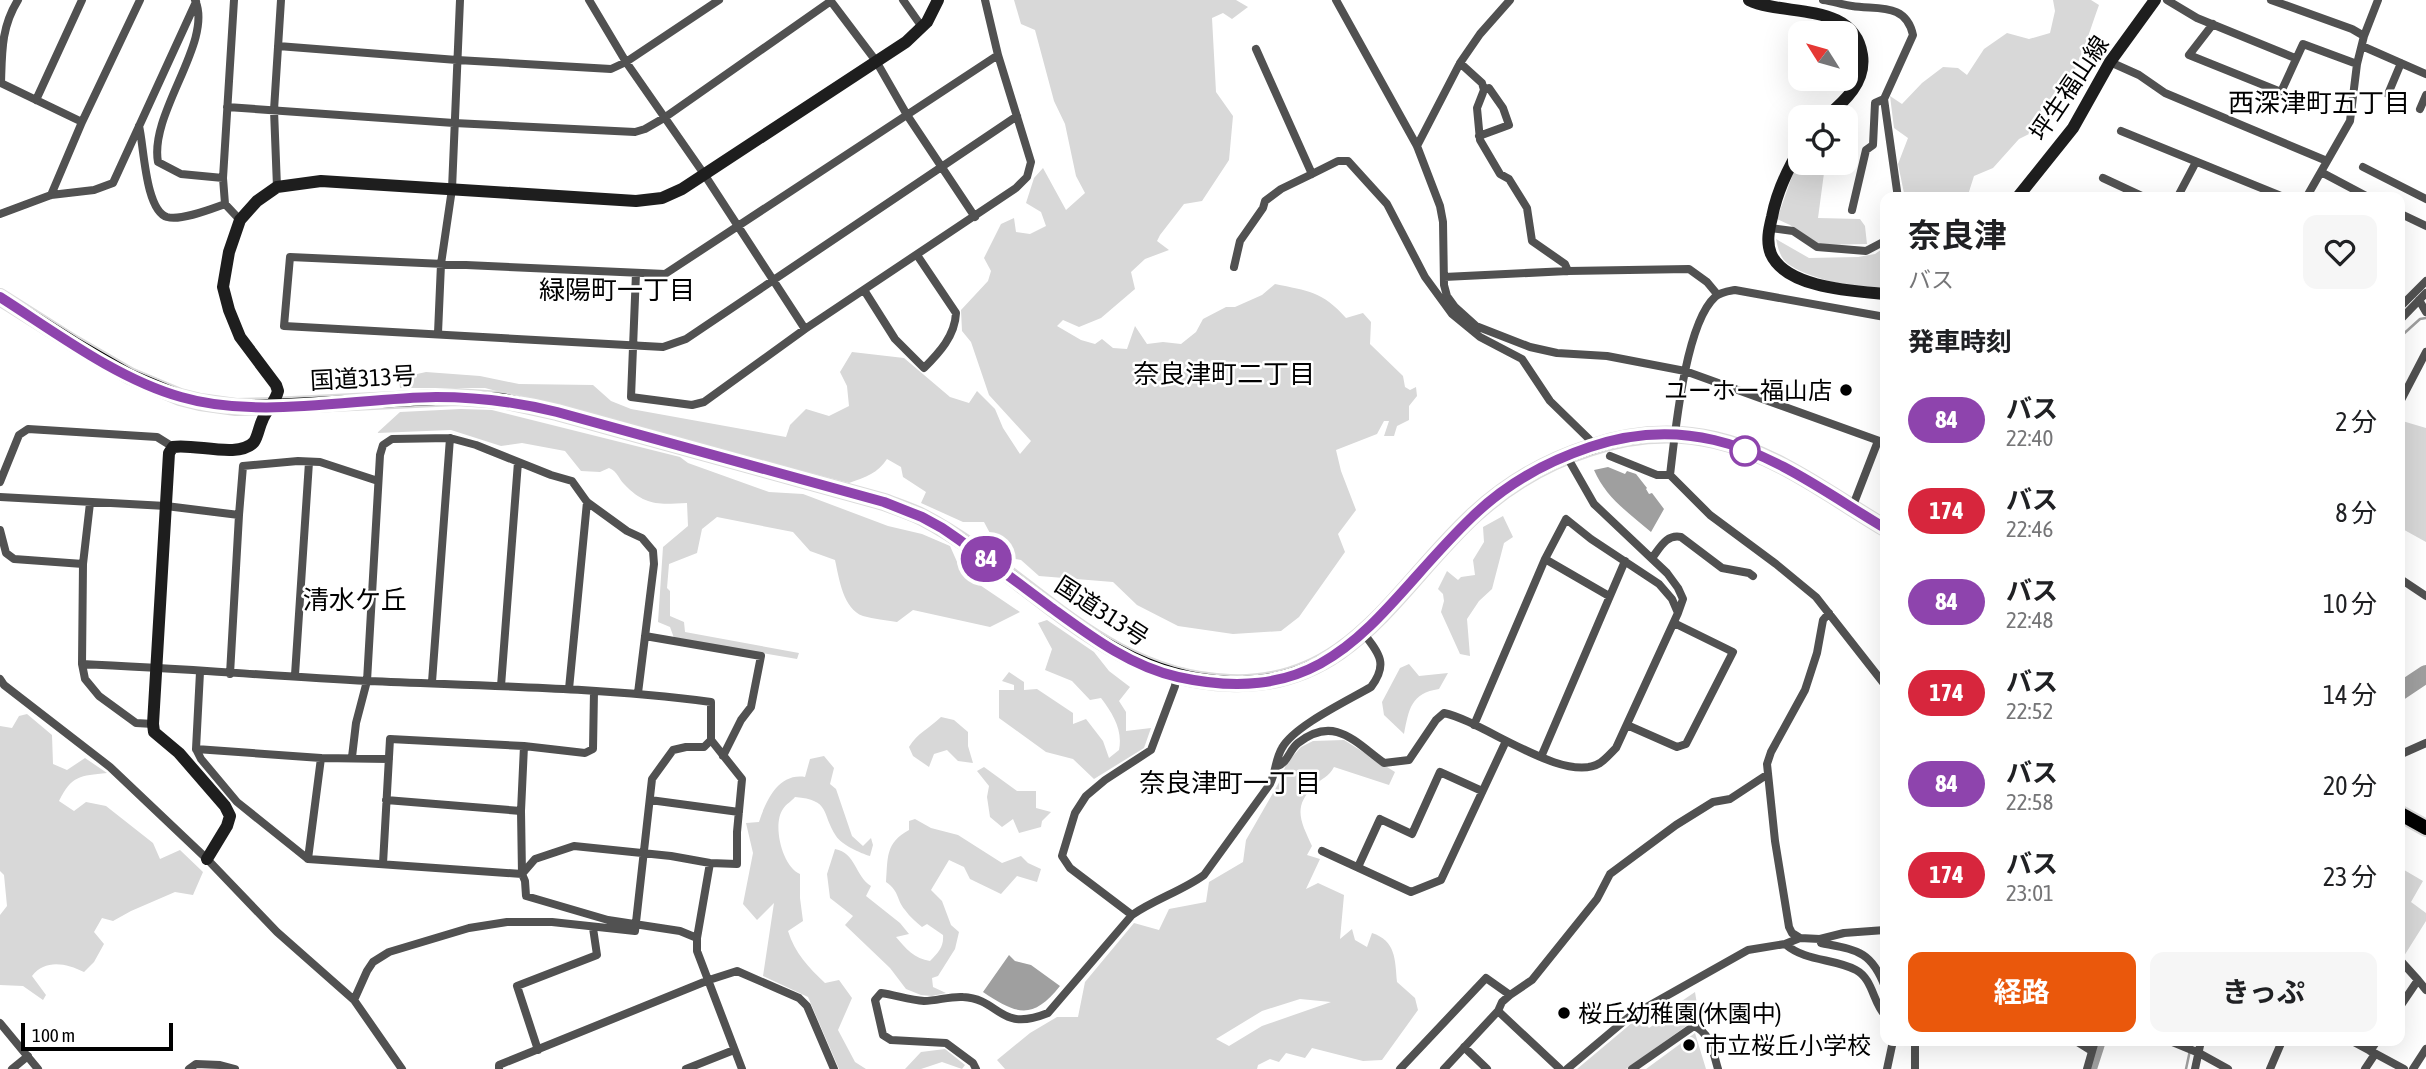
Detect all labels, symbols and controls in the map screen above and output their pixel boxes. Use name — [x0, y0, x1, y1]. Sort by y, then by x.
north arrow — [1788, 21, 1858, 91]
map controls — [1788, 21, 1858, 175]
street label: 坪生福山線 — [2024, 31, 2114, 145]
district label: 西深津町五丁目 — [2228, 88, 2410, 118]
button: locate — [1788, 105, 1858, 175]
button: heart — [2303, 215, 2377, 289]
text: 奈良津 — [1908, 216, 2007, 254]
text: バス — [1908, 267, 1954, 293]
district label: 緑陽町一丁目 — [539, 275, 695, 305]
text: 発車時刻 — [1908, 327, 2012, 357]
district label: 奈良津町二丁目 — [1133, 359, 1315, 389]
street label: 国道313号 — [309, 362, 417, 394]
place label: ユーホー福山店 — [1664, 377, 1832, 404]
marker: ユーホー福山店 — [1838, 382, 1854, 398]
text: バス — [2006, 394, 2058, 424]
text: 84 — [1935, 406, 1958, 433]
text: 2 分 — [2335, 407, 2377, 437]
text: 22:40 — [2006, 425, 2053, 451]
unlabelled marker — [1730, 436, 1760, 466]
text: バス — [2006, 485, 2058, 515]
text: 174 — [1930, 497, 1963, 524]
text: 8 分 — [2335, 498, 2377, 528]
text: 22:46 — [2006, 516, 2053, 542]
line badge: 84 — [954, 536, 1018, 582]
text: 84 — [975, 545, 997, 572]
street label: 国道313号 — [1050, 571, 1154, 651]
text: バス — [2006, 576, 2058, 606]
district label: 清水ケ丘 — [303, 585, 407, 615]
text: 84 — [1935, 588, 1958, 615]
text: 10 分 — [2323, 589, 2377, 619]
text: 22:48 — [2006, 607, 2053, 633]
text: バス — [2006, 667, 2058, 697]
text: 174 — [1930, 679, 1963, 706]
text: 14 分 — [2323, 680, 2377, 710]
text: 22:52 — [2006, 698, 2053, 724]
text: バス — [2006, 758, 2058, 788]
district label: 奈良津町一丁目 — [1139, 768, 1321, 798]
text: 84 — [1935, 770, 1958, 797]
text: 20 分 — [2323, 771, 2377, 801]
text: 22:58 — [2006, 789, 2053, 815]
text: バス — [2006, 849, 2058, 879]
text: 174 — [1930, 861, 1963, 888]
text: 23 分 — [2323, 862, 2377, 892]
text: 23:01 — [2006, 880, 2054, 906]
button: 経路 — [1908, 952, 2136, 1032]
button: きっぷ — [2150, 952, 2377, 1032]
place label: 桜丘幼稚園(休園中) — [1578, 1000, 1782, 1027]
marker: 桜丘幼稚園(休園中) — [1556, 1005, 1572, 1021]
scale bar — [21, 1020, 173, 1052]
text: 100 m — [32, 1024, 75, 1046]
place label: 市立桜丘小学校 — [1703, 1032, 1871, 1059]
marker: 市立桜丘小学校 — [1681, 1037, 1697, 1053]

